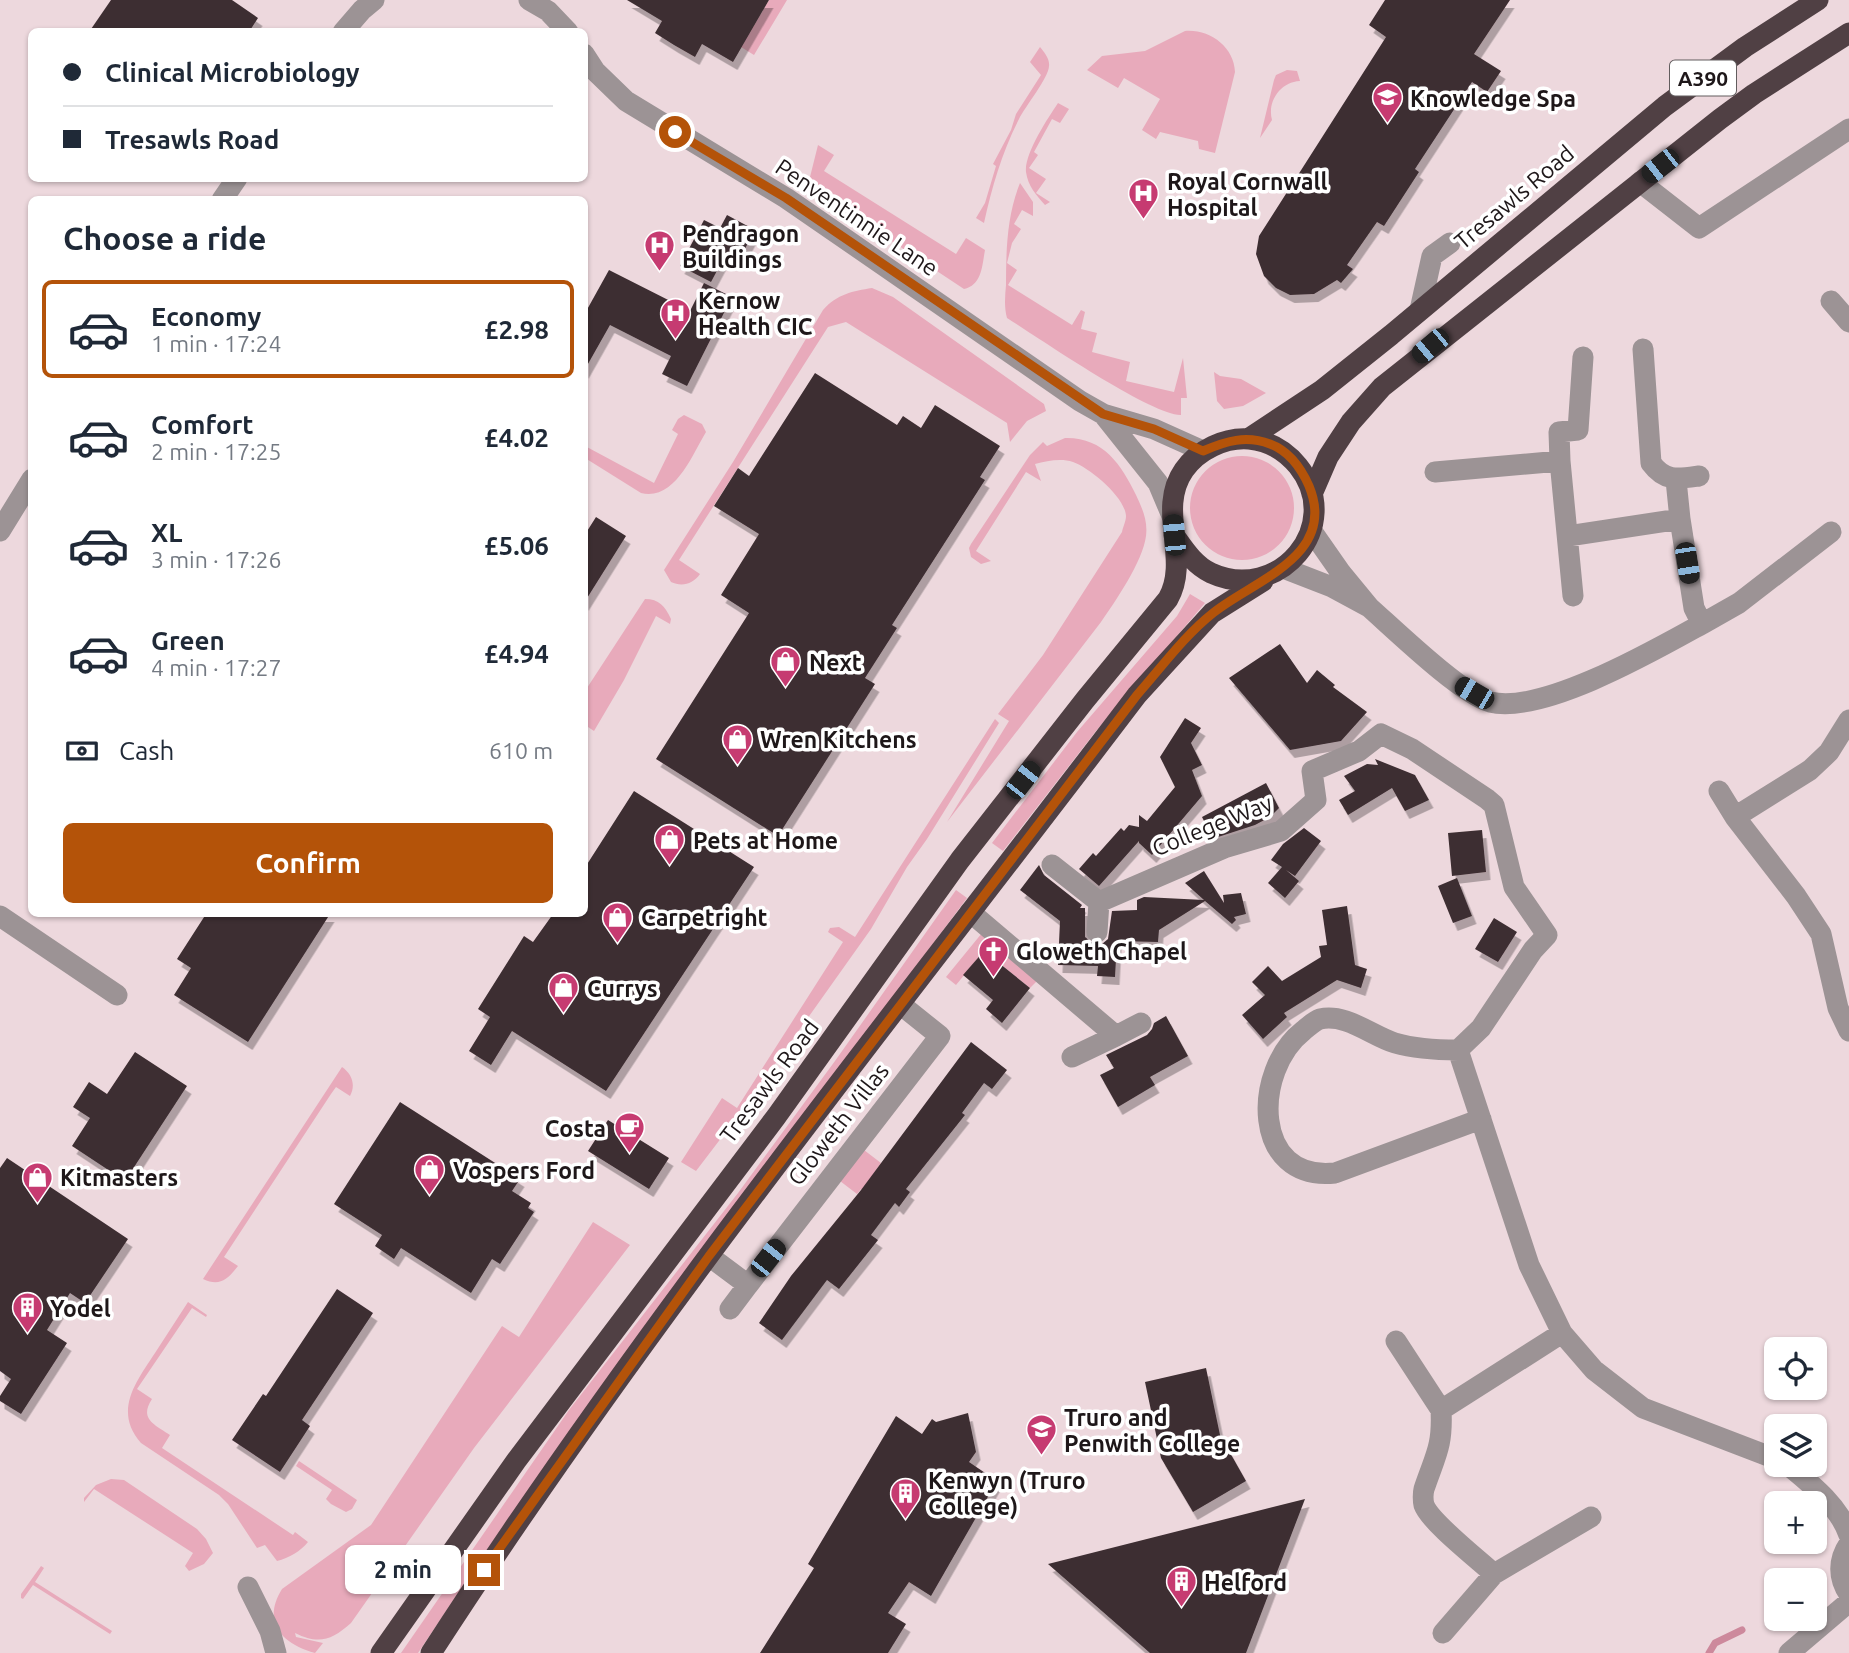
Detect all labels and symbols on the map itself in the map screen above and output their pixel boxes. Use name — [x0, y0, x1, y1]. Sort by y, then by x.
road number: A390 — [1670, 60, 1736, 96]
school or university icon: Knowledge Spa — [1370, 81, 1404, 125]
place label: Knowledge Spa — [1410, 86, 1576, 111]
route start — [659, 116, 691, 148]
street label: Tresawls Road — [1450, 140, 1578, 254]
car — [1637, 145, 1684, 187]
street label: Penventinnie Lane — [771, 154, 943, 280]
place label: Royal Cornwall Hospital — [1167, 169, 1328, 220]
hospital icon: Royal Cornwall Hospital — [1127, 177, 1161, 221]
place label: Pendragon Buildings — [682, 221, 799, 272]
hospital icon: Pendragon Buildings — [642, 229, 676, 273]
place label: Kernow Health CIC — [698, 288, 813, 339]
hospital icon: Kernow Health CIC — [658, 296, 692, 340]
car — [1408, 324, 1453, 368]
car — [1162, 513, 1187, 557]
car — [1674, 541, 1701, 585]
shop icon: Next — [769, 645, 803, 689]
place label: Next — [809, 650, 862, 675]
car — [1451, 673, 1498, 713]
shop icon: Wren Kitchens — [720, 722, 754, 766]
place label: Wren Kitchens — [760, 727, 917, 752]
car — [1002, 757, 1045, 803]
street label: College Way — [1148, 790, 1276, 860]
shop icon: Pets at Home — [653, 823, 687, 867]
place label: Pets at Home — [693, 828, 838, 853]
shop icon: Carpetright — [601, 900, 635, 944]
place label: Carpetright — [641, 905, 768, 930]
church icon: Gloweth Chapel — [976, 934, 1010, 978]
place label: Gloweth Chapel — [1016, 939, 1187, 964]
shop icon: Currys — [547, 971, 581, 1015]
place label: Currys — [587, 976, 658, 1001]
street label: Tresawls Road — [715, 1015, 823, 1147]
street label: Gloweth Villas — [783, 1058, 893, 1190]
cafe icon: Costa — [612, 1111, 646, 1155]
place label: Costa — [545, 1116, 606, 1141]
shop icon: Vospers Ford — [413, 1153, 447, 1197]
place label: Vospers Ford — [453, 1158, 595, 1183]
shop icon: Kitmasters — [20, 1160, 54, 1204]
place label: Kitmasters — [60, 1165, 178, 1190]
car — [747, 1235, 790, 1281]
building icon: Yodel — [10, 1291, 44, 1335]
place label: Yodel — [50, 1296, 111, 1321]
place label: Truro and Penwith College — [1064, 1405, 1240, 1456]
school or university icon: Truro and Penwith College — [1024, 1413, 1058, 1457]
place label: Kenwyn (Truro College) — [928, 1468, 1086, 1520]
building icon: Kenwyn (Truro College) — [888, 1476, 922, 1520]
callout: 2 min — [344, 1546, 460, 1594]
route end — [468, 1554, 500, 1586]
building icon: Helford — [1164, 1565, 1198, 1609]
place label: Helford — [1204, 1570, 1287, 1595]

